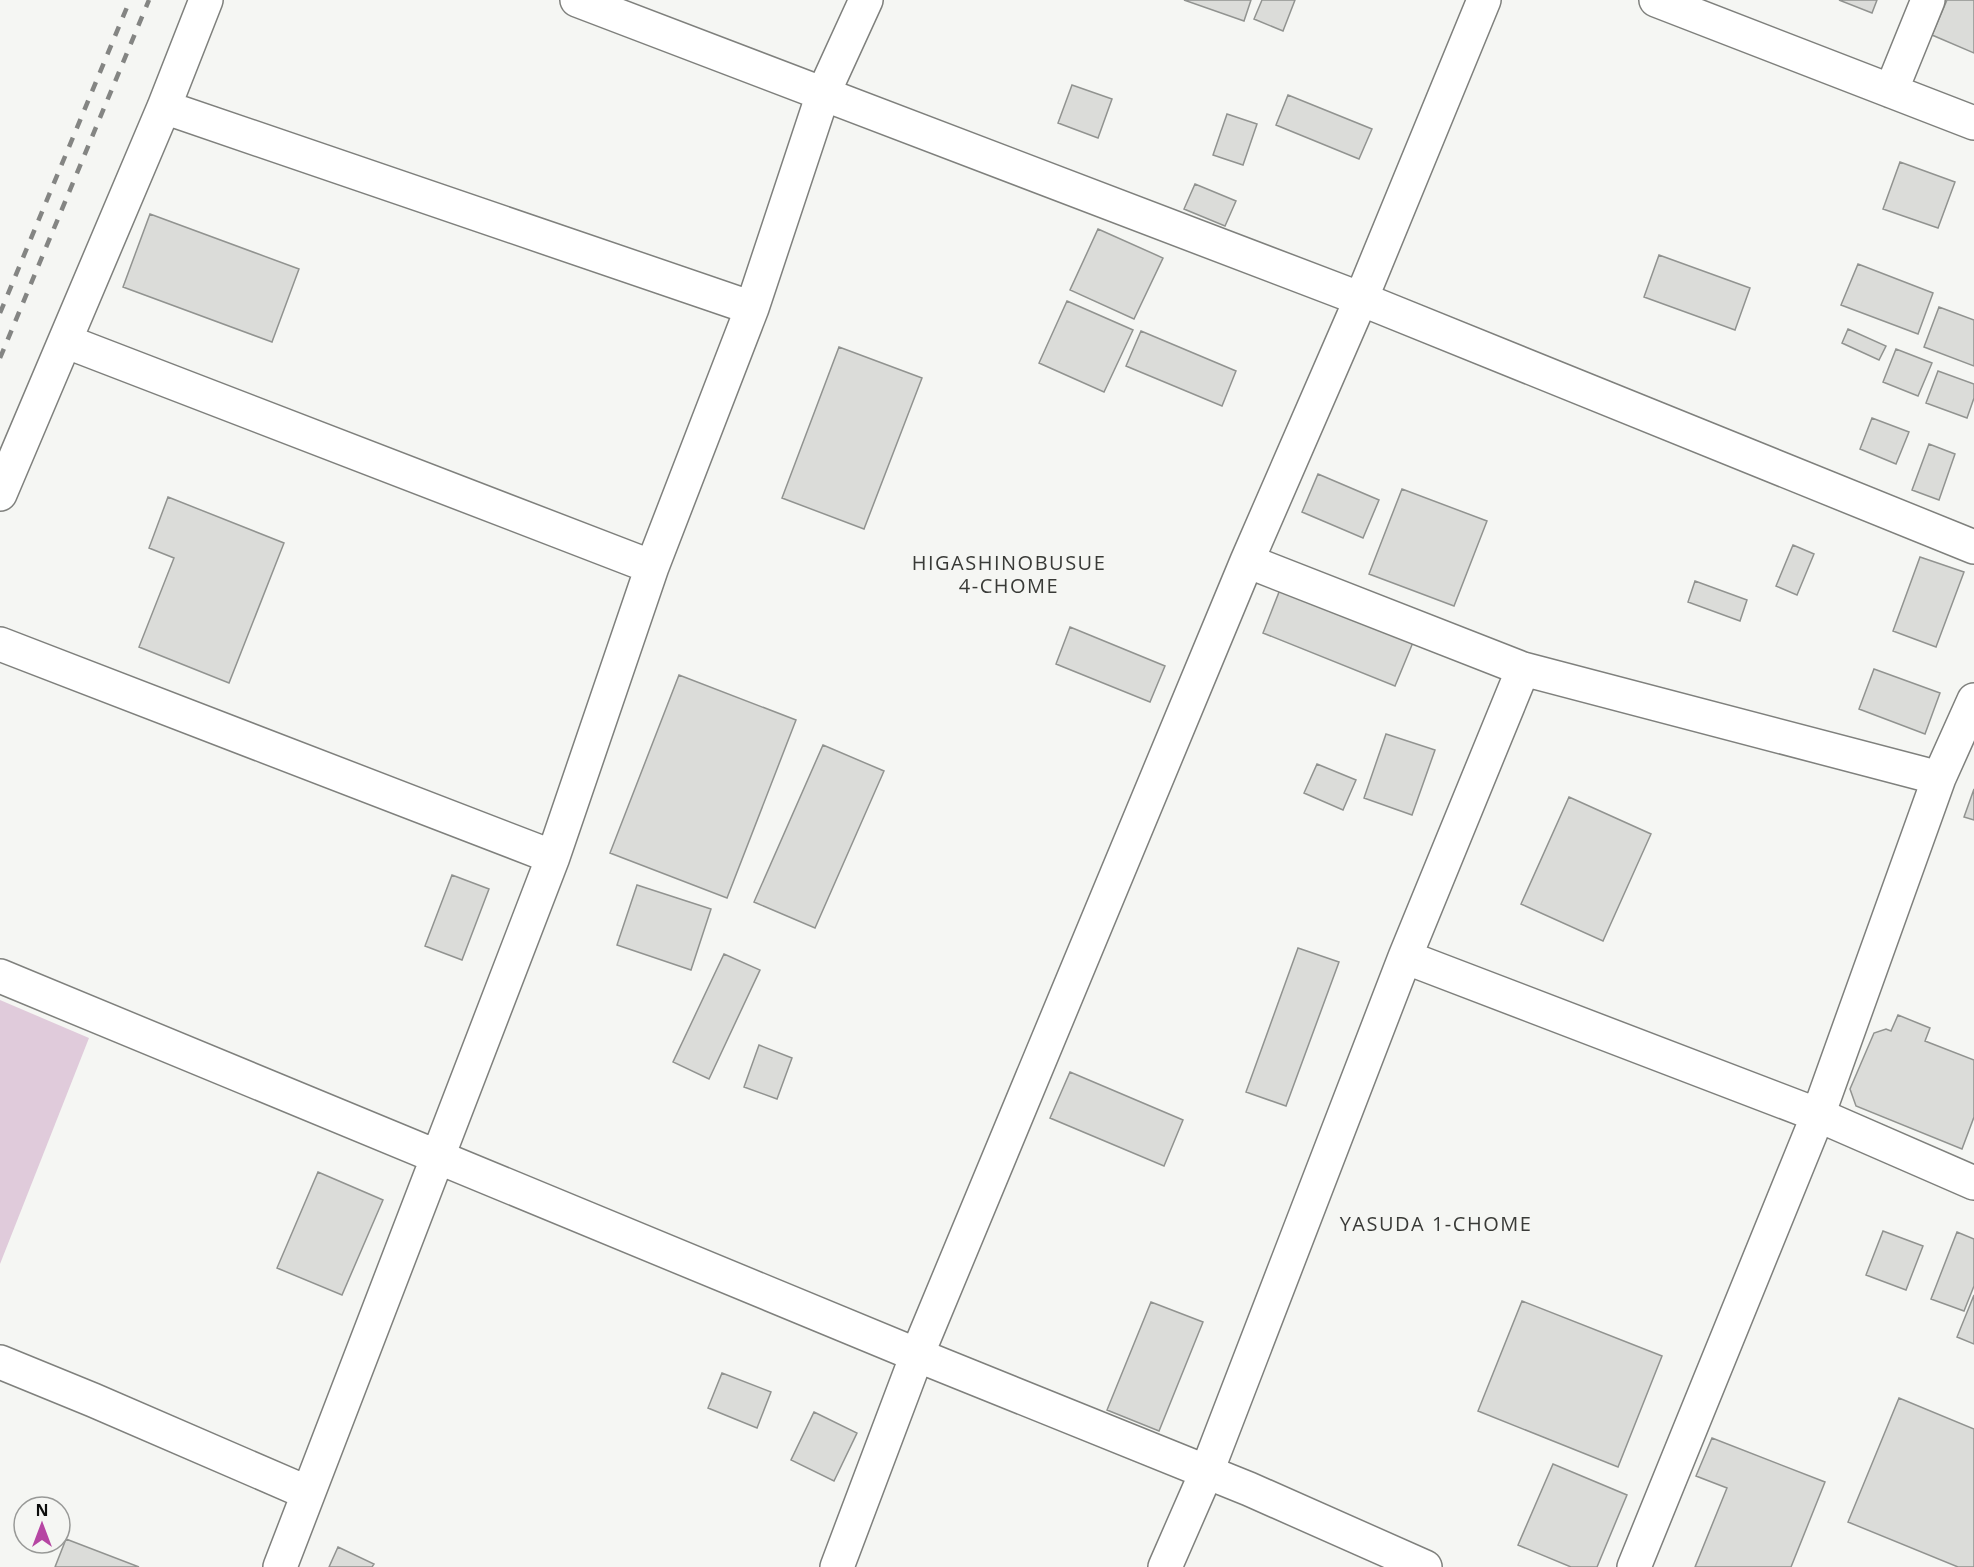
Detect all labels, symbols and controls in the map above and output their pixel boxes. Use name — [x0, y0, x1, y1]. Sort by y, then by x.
district label: HIGASHINOBUSUE 4-CHOME — [912, 549, 1106, 599]
district label: YASUDA 1-CHOME — [1340, 1210, 1532, 1237]
north arrow — [12, 1495, 72, 1555]
text: N — [35, 1499, 49, 1521]

